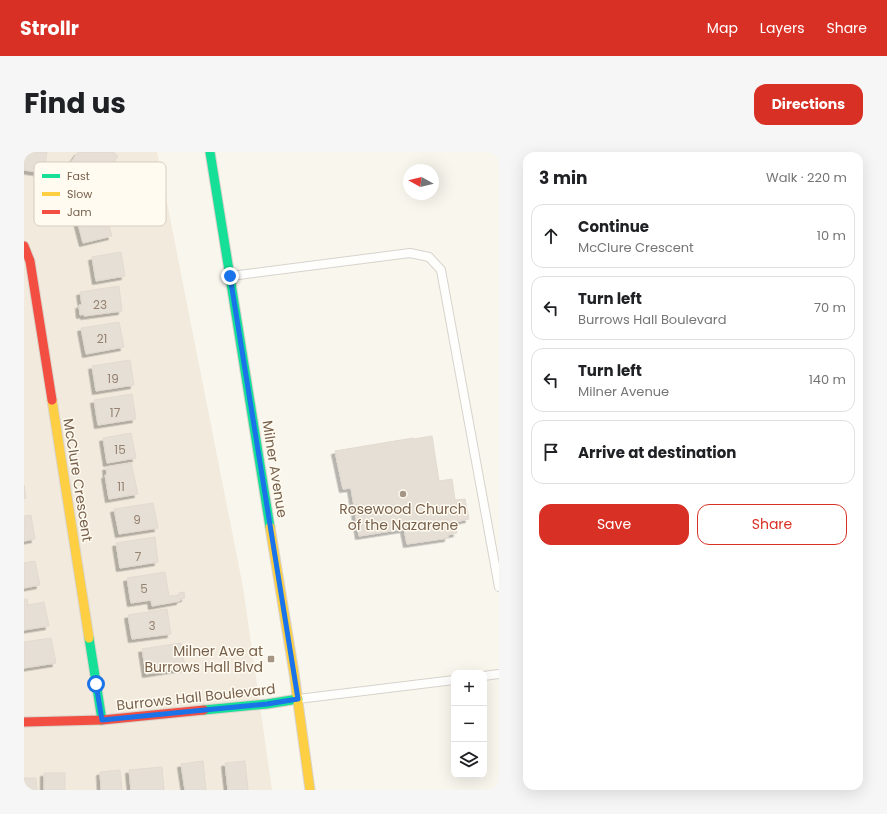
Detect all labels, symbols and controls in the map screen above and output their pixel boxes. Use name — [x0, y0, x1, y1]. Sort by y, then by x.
text: Strollr — [20, 15, 79, 42]
text: Map — [707, 18, 738, 38]
text: Layers — [760, 18, 804, 38]
text: Share — [826, 18, 867, 38]
text: Find us — [24, 84, 126, 123]
button: Directions — [754, 84, 863, 125]
legend — [34, 162, 166, 226]
north arrow — [403, 164, 439, 200]
text: 3 min — [539, 166, 587, 190]
text: Fast — [67, 168, 90, 184]
text: Walk · 220 m — [766, 168, 847, 187]
text: Slow — [67, 186, 92, 202]
text: Jam — [67, 204, 92, 220]
text: Continue — [578, 216, 649, 237]
icon: ahead — [540, 225, 562, 247]
text: 10 m — [817, 226, 846, 245]
text: McClure Crescent — [578, 238, 694, 257]
route end — [221, 267, 239, 285]
text: Turn left — [578, 288, 642, 309]
house number: 23 — [93, 296, 107, 313]
icon: left — [540, 297, 562, 319]
text: 70 m — [814, 298, 846, 317]
text: Burrows Hall Boulevard — [578, 310, 726, 329]
house number: 21 — [97, 330, 107, 347]
text: Turn left — [578, 360, 642, 381]
icon: left — [540, 369, 562, 391]
house number: 19 — [107, 370, 119, 387]
text: 140 m — [809, 370, 846, 389]
text: Milner Avenue — [578, 382, 669, 401]
house number: 17 — [110, 404, 121, 421]
street label: McClure Crescent — [58, 417, 98, 543]
street label: Milner Avenue — [257, 419, 293, 519]
house number: 15 — [114, 441, 126, 458]
icon: arrive — [540, 441, 562, 463]
text: Arrive at destination — [578, 442, 736, 463]
house number: 11 — [117, 478, 125, 495]
marker: Rosewood Church of the Nazarene — [398, 489, 408, 499]
place label: Rosewood Church of the Nazarene — [339, 499, 467, 535]
button: Save — [539, 504, 689, 545]
button: Share — [697, 504, 847, 545]
house number: 9 — [133, 511, 141, 528]
house number: 7 — [135, 548, 142, 565]
house number: 5 — [140, 580, 148, 597]
house number: 3 — [148, 617, 156, 634]
place label: Milner Ave at Burrows Hall Blvd — [144, 641, 263, 677]
marker: Milner Ave at Burrows Hall Blvd — [266, 654, 276, 664]
map controls — [451, 670, 487, 778]
button: + — [451, 670, 487, 706]
route start — [87, 675, 105, 693]
street label: Burrows Hall Boulevard — [115, 679, 277, 715]
button: − — [451, 706, 487, 742]
button: layers — [451, 742, 487, 778]

